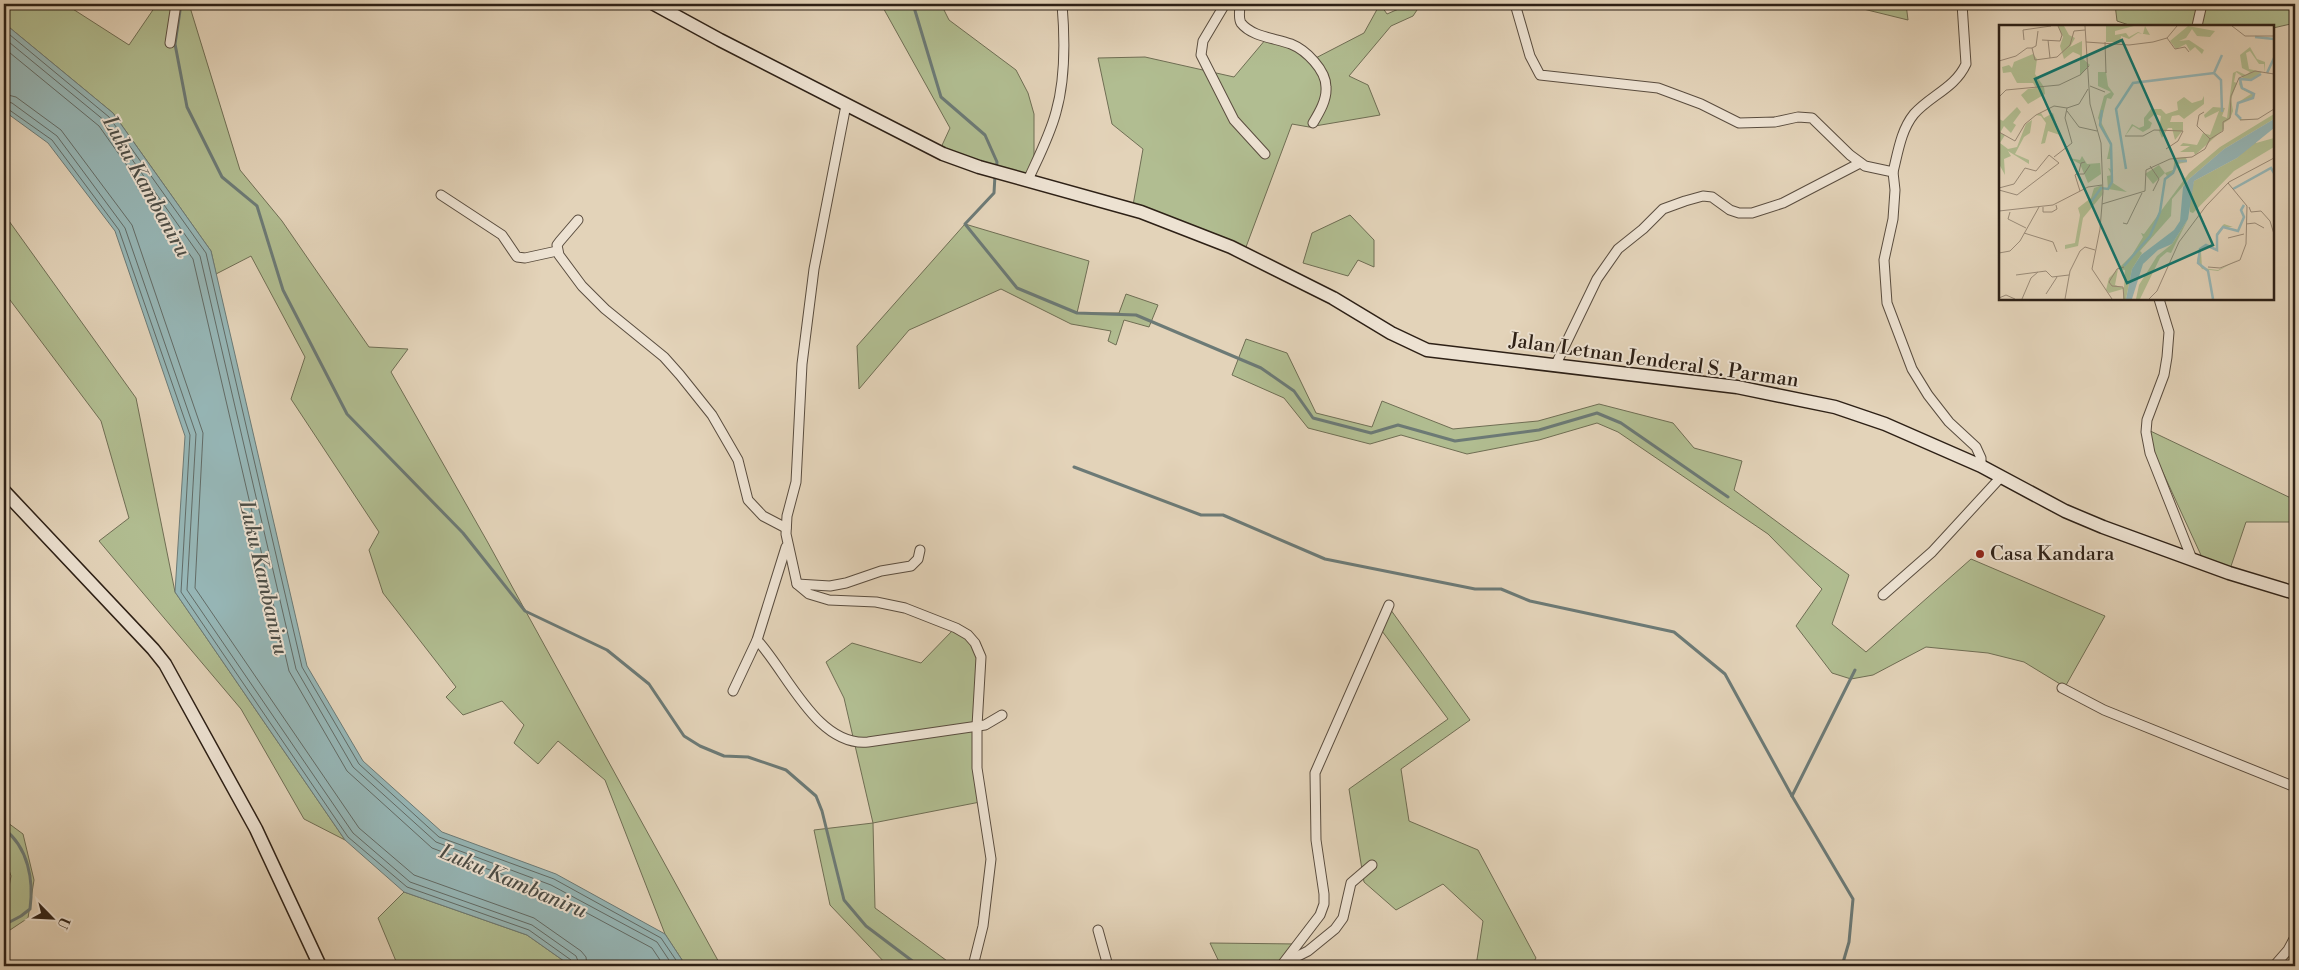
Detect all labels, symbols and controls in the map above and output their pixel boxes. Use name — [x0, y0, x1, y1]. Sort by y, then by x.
inset map — [1999, 25, 2274, 300]
water label: Luku Kambaniru — [96, 111, 196, 262]
street label: Jalan Letnan Jenderal S. Parman — [1507, 328, 1800, 394]
water label: Luku Kambaniru — [232, 497, 293, 658]
place label: Casa Kandara — [1990, 542, 2115, 567]
marker: Casa Kandara — [1974, 548, 1986, 560]
water label: Luku Kambaniru — [434, 839, 591, 925]
north arrow — [28, 892, 78, 942]
text: U — [52, 914, 73, 932]

